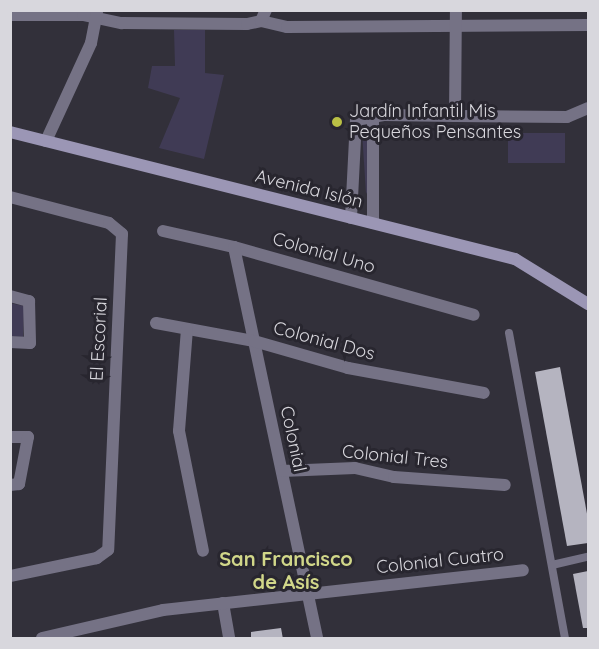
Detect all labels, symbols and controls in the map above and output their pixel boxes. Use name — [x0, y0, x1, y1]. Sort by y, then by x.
place label: Jardín Infantil Mis Pequeños Pensantes — [349, 101, 521, 144]
marker: Jardín Infantil Mis Pequeños Pensantes — [330, 115, 344, 129]
street label: Avenida Islón — [253, 165, 365, 213]
street label: Colonial Uno — [270, 228, 378, 278]
street label: El Escorial — [86, 297, 112, 381]
street label: Colonial Dos — [271, 317, 377, 365]
street label: Colonial — [275, 404, 311, 474]
street label: Colonial Tres — [341, 441, 449, 473]
street label: Colonial Cuatro — [375, 544, 505, 578]
district label: San Francisco de Asís — [219, 547, 353, 594]

